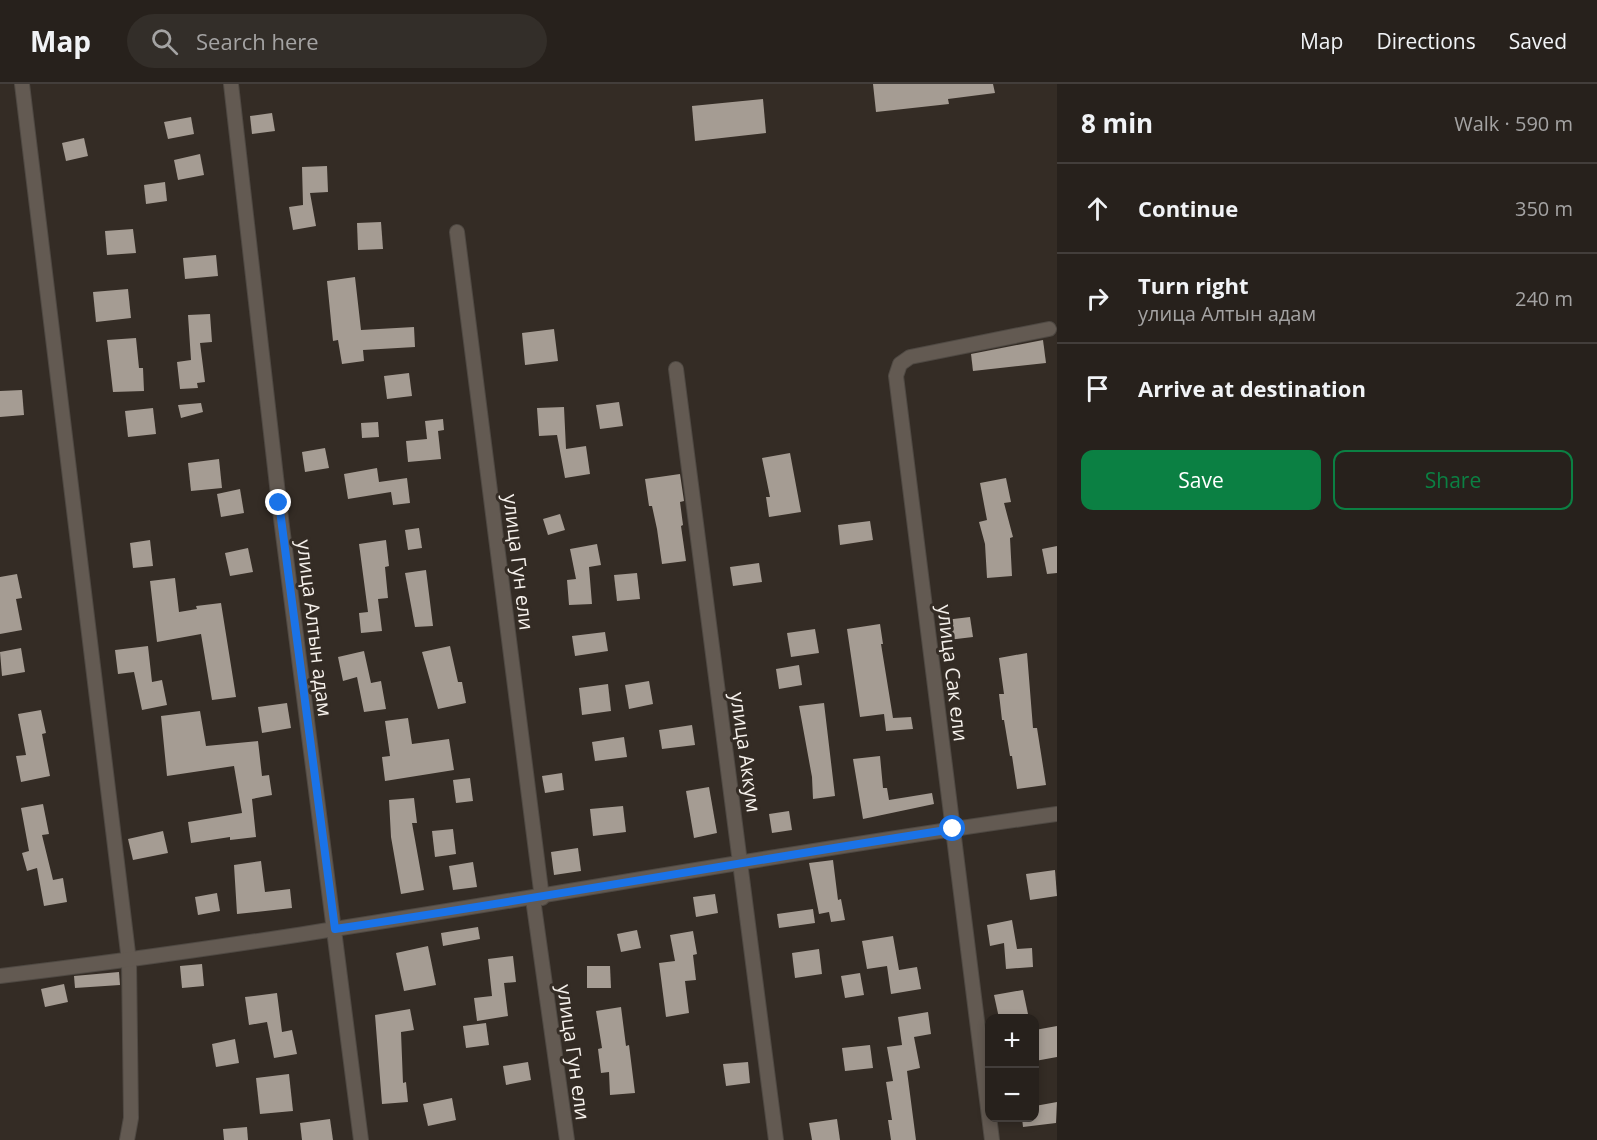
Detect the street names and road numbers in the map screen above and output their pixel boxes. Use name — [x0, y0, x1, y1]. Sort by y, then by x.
street label: улица Гун ели — [497, 493, 541, 631]
street label: улица Алтын адам — [291, 538, 339, 718]
street label: улица Сак ели — [931, 603, 975, 743]
street label: улица Аккум — [724, 690, 768, 814]
street label: улица Гун ели — [551, 982, 597, 1122]

